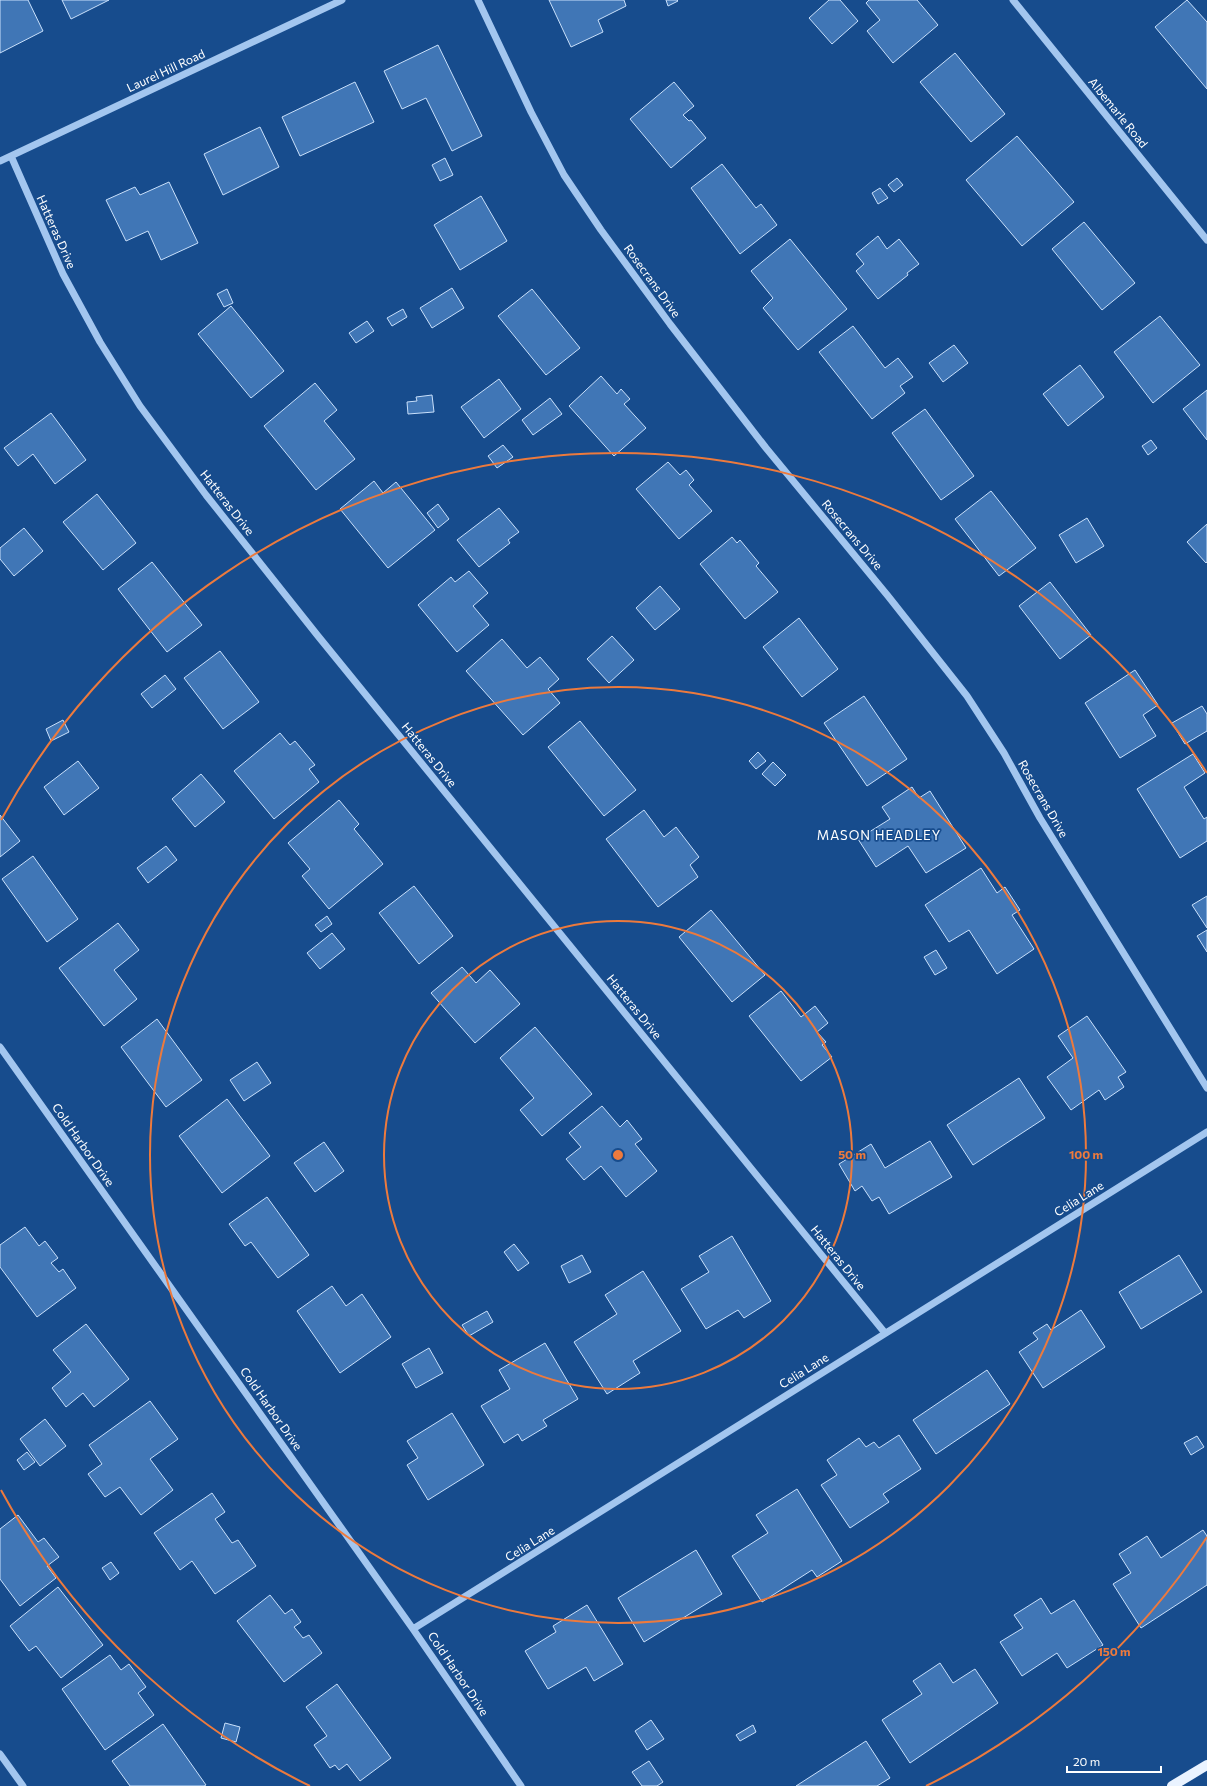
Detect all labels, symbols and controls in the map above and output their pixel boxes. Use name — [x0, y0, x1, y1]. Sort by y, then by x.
street label: Laurel Hill Road — [124, 46, 207, 94]
street label: Albemarle Road — [1086, 75, 1151, 150]
street label: Hatteras Drive — [34, 193, 79, 271]
street label: Rosecrans Drive — [622, 241, 684, 320]
street label: Hatteras Drive — [198, 467, 258, 538]
street label: Rosecrans Drive — [819, 497, 886, 572]
street label: Hatteras Drive — [399, 719, 460, 789]
street label: Rosecrans Drive — [1016, 757, 1072, 840]
district label: MASON HEADLEY — [817, 827, 941, 843]
street label: Hatteras Drive — [604, 971, 665, 1041]
street label: Cold Harbor Drive — [50, 1100, 118, 1189]
text: 50 m — [838, 1147, 866, 1161]
text: 100 m — [1069, 1147, 1103, 1161]
centre of rings — [611, 1148, 625, 1162]
street label: Celia Lane — [1051, 1177, 1106, 1219]
street label: Hatteras Drive — [808, 1222, 869, 1292]
street label: Celia Lane — [776, 1349, 831, 1391]
street label: Cold Harbor Drive — [238, 1364, 306, 1453]
street label: Celia Lane — [502, 1522, 557, 1564]
street label: Cold Harbor Drive — [426, 1629, 492, 1718]
text: 150 m — [1097, 1644, 1131, 1658]
scale bar — [1067, 1748, 1161, 1774]
text: 20 m — [1073, 1754, 1100, 1768]

